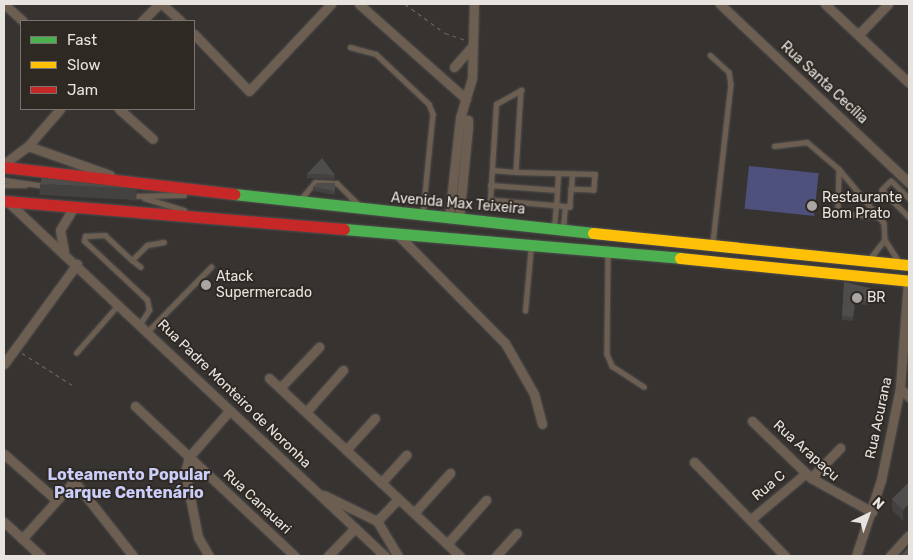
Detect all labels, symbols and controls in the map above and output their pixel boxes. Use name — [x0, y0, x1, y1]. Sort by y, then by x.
legend — [20, 20, 195, 110]
text: Fast — [67, 31, 97, 49]
street label: Rua Santa Cecília — [777, 38, 871, 128]
text: Slow — [67, 56, 100, 74]
text: Jam — [67, 81, 98, 99]
street label: Avenida Max Teixeira — [390, 190, 526, 218]
place label: Restaurante Bom Prato — [822, 190, 902, 222]
marker: Restaurante Bom Prato — [806, 200, 818, 212]
place label: Atack Supermercado — [216, 269, 312, 302]
marker: Atack Supermercado — [200, 279, 212, 291]
place label: BR — [867, 290, 886, 306]
marker: BR — [851, 292, 863, 304]
street label: Rua Padre Monteiro de Noronha — [154, 316, 314, 472]
street label: Rua Acurana — [862, 375, 896, 461]
street label: Rua Arapaçu — [769, 417, 843, 485]
district label: Loteamento Popular Parque Centenário — [48, 465, 210, 503]
street label: Rua Canauari — [219, 466, 295, 538]
street label: Rua C — [749, 467, 789, 505]
north arrow — [843, 490, 893, 540]
text: N — [869, 494, 888, 513]

